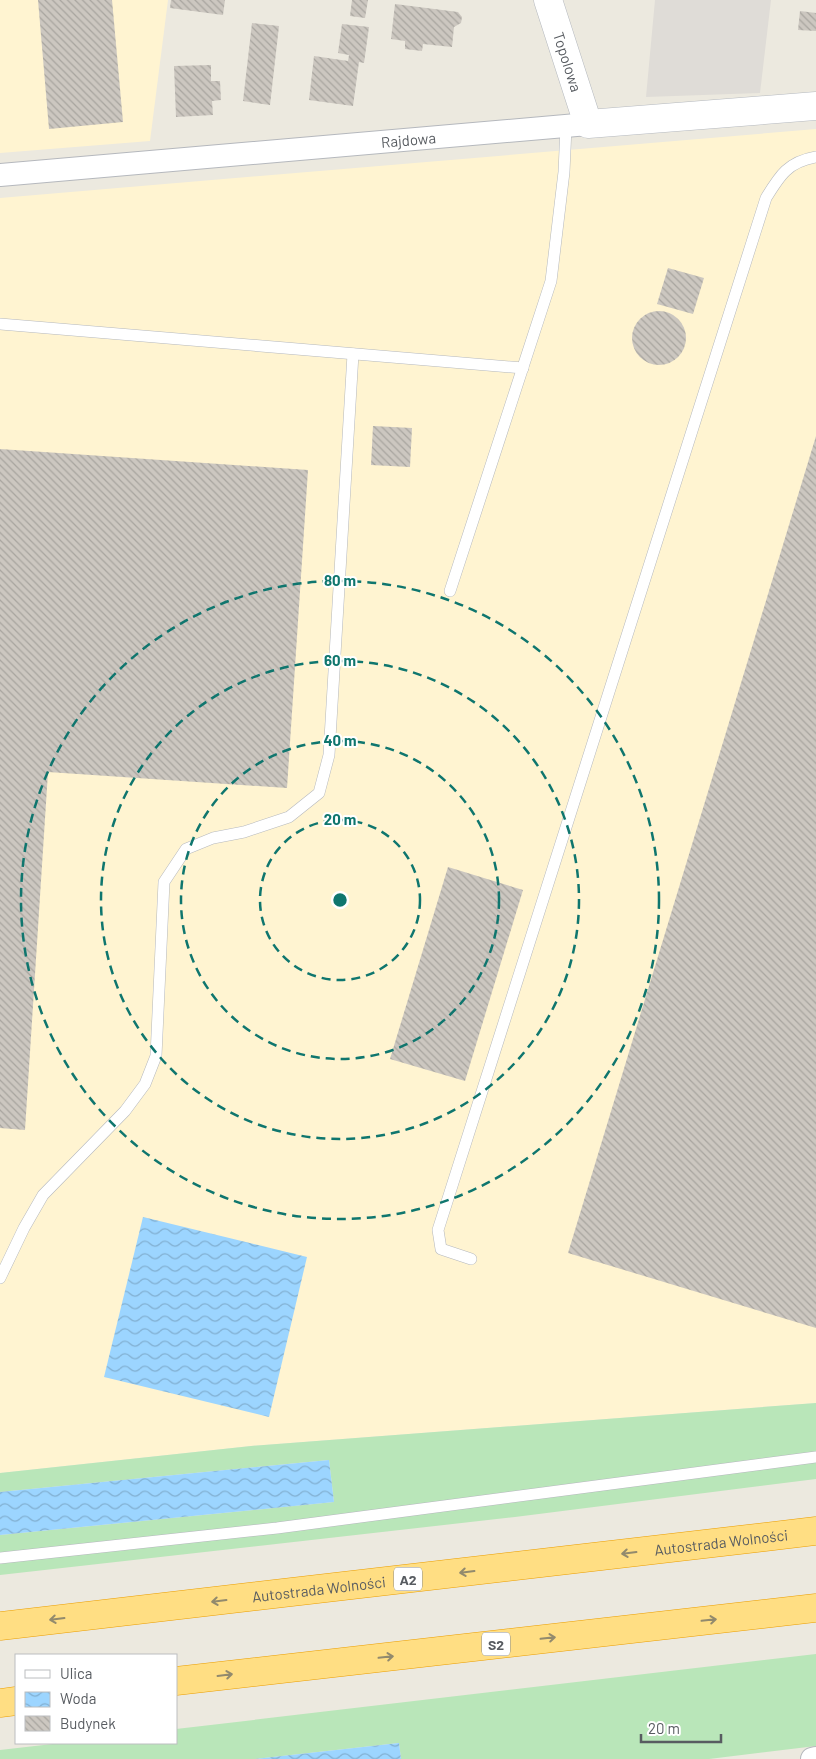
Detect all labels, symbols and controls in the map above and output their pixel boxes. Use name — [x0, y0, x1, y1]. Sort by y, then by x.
street label: Topolowa — [550, 30, 586, 94]
street label: Rajdowa — [380, 128, 437, 151]
text: 80 m — [324, 571, 356, 589]
text: 60 m — [324, 651, 356, 669]
text: 40 m — [323, 731, 357, 749]
text: 20 m — [324, 810, 356, 828]
centre of rings — [331, 891, 349, 909]
street label: Autostrada Wolności — [653, 1525, 789, 1559]
one-way arrow — [621, 1548, 637, 1558]
one-way arrow — [459, 1567, 475, 1577]
road number: A2 — [394, 1568, 422, 1590]
street label: Autostrada Wolności — [251, 1572, 387, 1606]
one-way arrow — [211, 1596, 227, 1606]
one-way arrow — [50, 1614, 66, 1624]
one-way arrow — [701, 1615, 717, 1625]
road number: S2 — [482, 1632, 510, 1656]
one-way arrow — [539, 1634, 555, 1643]
one-way arrow — [378, 1652, 394, 1662]
legend — [15, 1654, 178, 1744]
text: Ulica — [60, 1664, 92, 1682]
one-way arrow — [216, 1670, 232, 1680]
text: Woda — [60, 1689, 96, 1707]
scale bar — [641, 1712, 721, 1744]
text: Budynek — [60, 1714, 116, 1732]
text: 20 m — [648, 1719, 680, 1737]

